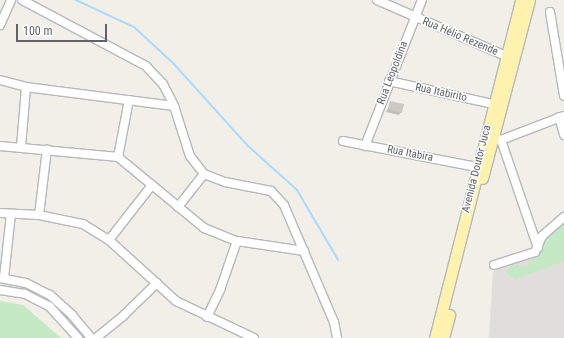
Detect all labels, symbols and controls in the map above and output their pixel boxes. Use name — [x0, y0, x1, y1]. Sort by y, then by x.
street label: Rua Hélio Rezende — [420, 15, 500, 59]
scale bar — [18, 16, 109, 42]
text: 100 m — [23, 24, 53, 38]
street label: Rua Leopoldina — [375, 39, 411, 107]
street label: Rua Itabirito — [414, 81, 468, 105]
street label: Avenida Doutor Juca — [460, 124, 494, 214]
street label: Rua Itabira — [386, 143, 434, 165]

